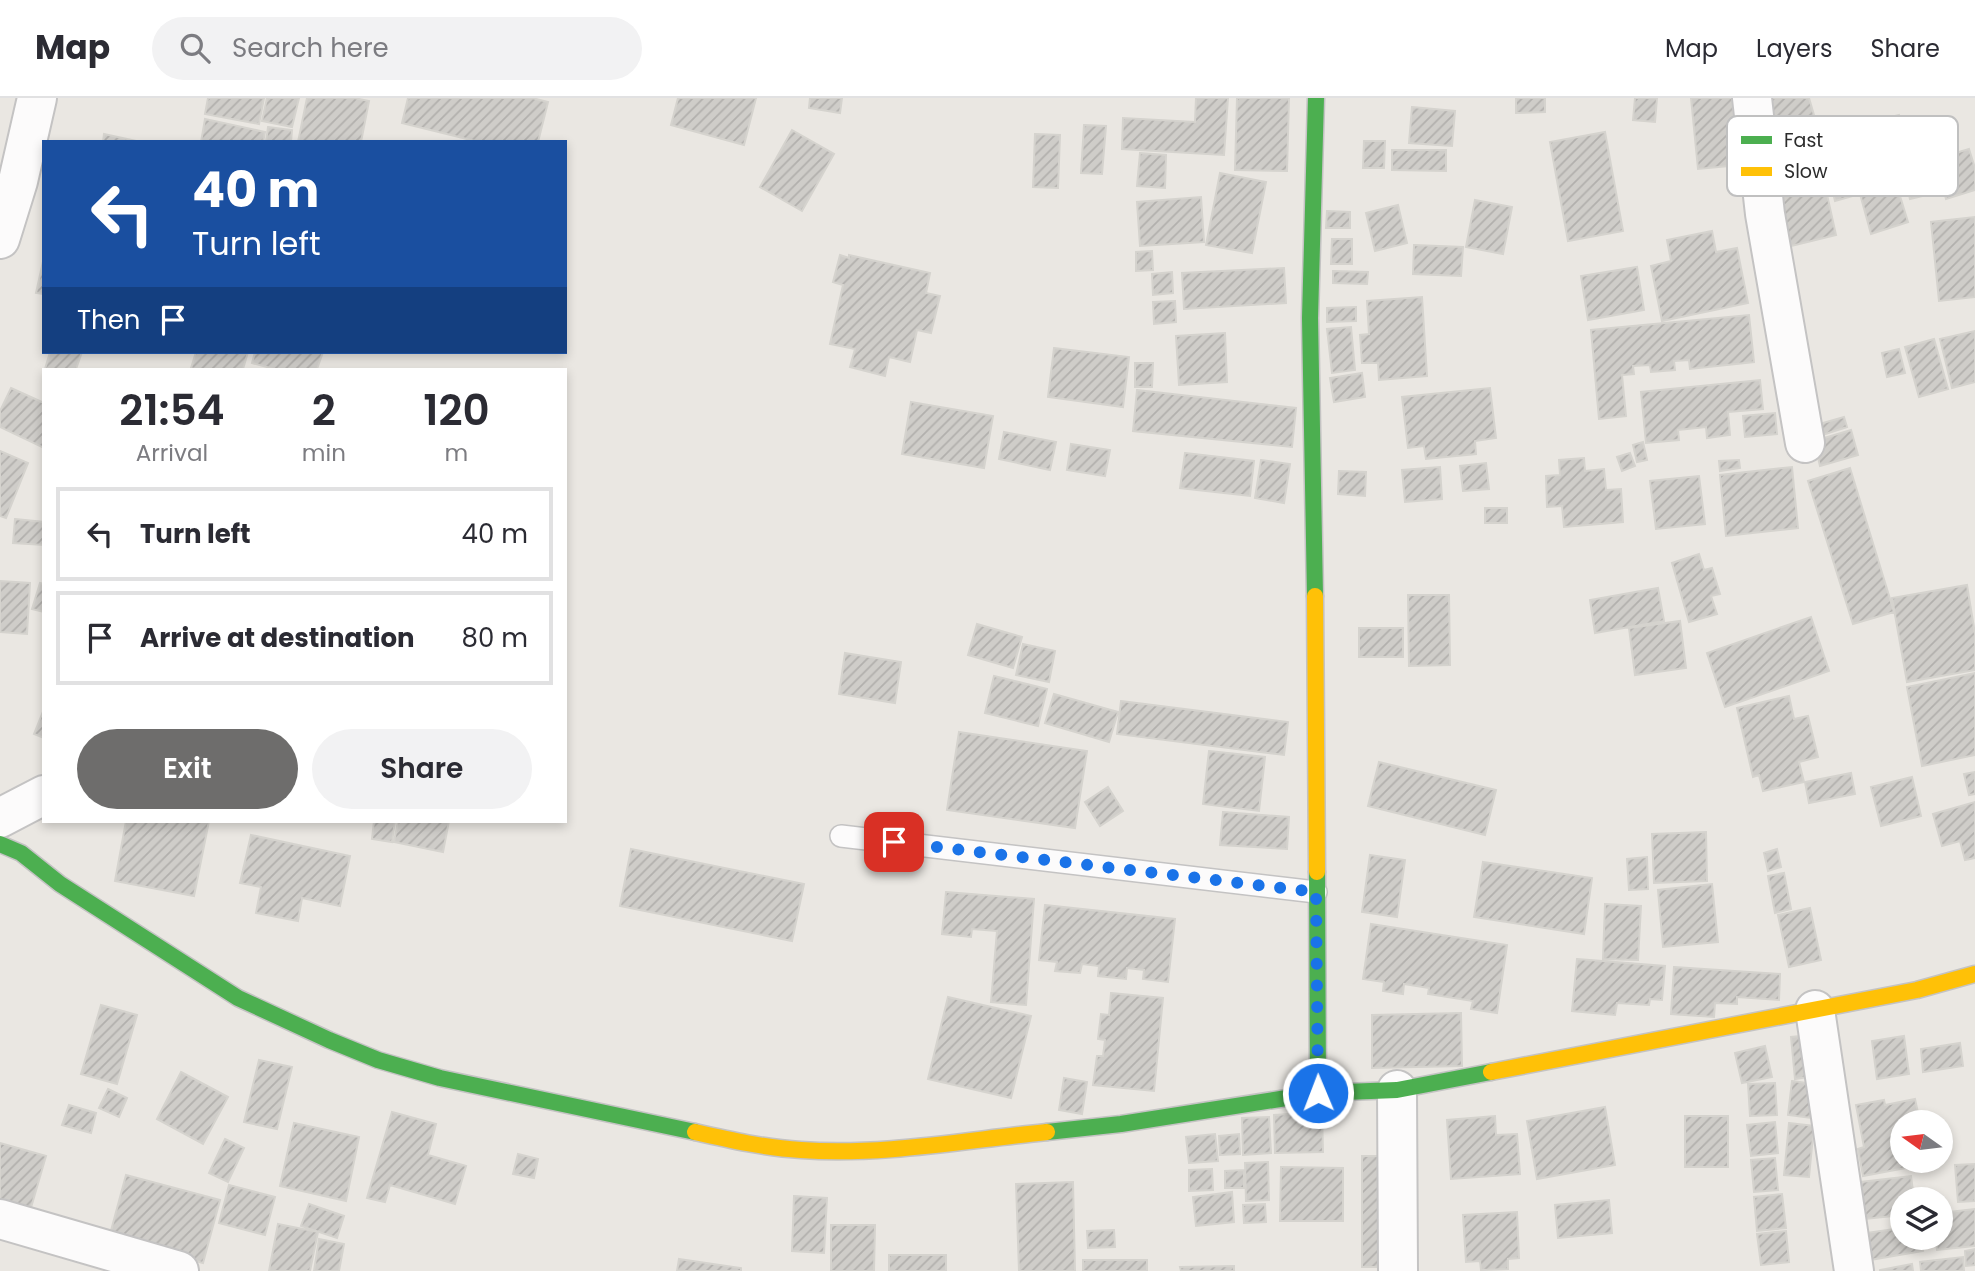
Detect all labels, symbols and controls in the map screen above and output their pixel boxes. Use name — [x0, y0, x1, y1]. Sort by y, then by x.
search box — [152, 17, 642, 80]
text: Map — [35, 24, 110, 71]
icon: search — [176, 29, 214, 67]
text: Search here — [232, 30, 389, 66]
text: Map — [1665, 32, 1718, 65]
text: Layers — [1756, 32, 1832, 65]
text: Share — [1870, 32, 1940, 65]
legend — [1727, 116, 1958, 196]
text: Fast — [1784, 127, 1823, 154]
text: 40 m — [192, 156, 319, 224]
text: Slow — [1784, 158, 1828, 185]
icon: left — [77, 168, 168, 259]
text: Turn left — [192, 221, 321, 266]
icon: arrive — [154, 301, 192, 339]
text: Then — [77, 302, 140, 338]
text: 21:54 — [119, 381, 224, 440]
text: 2 — [312, 381, 336, 440]
text: 120 — [423, 381, 490, 440]
text: Arrival — [136, 437, 208, 469]
text: min — [302, 437, 346, 469]
text: m — [445, 437, 468, 469]
icon: left — [81, 515, 119, 553]
text: Turn left — [140, 516, 251, 552]
text: 40 m — [462, 516, 528, 552]
icon: arrive — [81, 619, 119, 657]
text: Arrive at destination — [140, 620, 415, 656]
text: 80 m — [462, 620, 528, 656]
button: Exit — [77, 729, 298, 809]
button: Share — [312, 729, 532, 809]
pin — [864, 812, 924, 872]
icon: arrive — [875, 823, 913, 861]
position arrow — [1281, 1056, 1355, 1130]
north arrow — [1890, 1110, 1953, 1172]
map controls — [1890, 1110, 1953, 1250]
button: layers — [1890, 1187, 1953, 1250]

